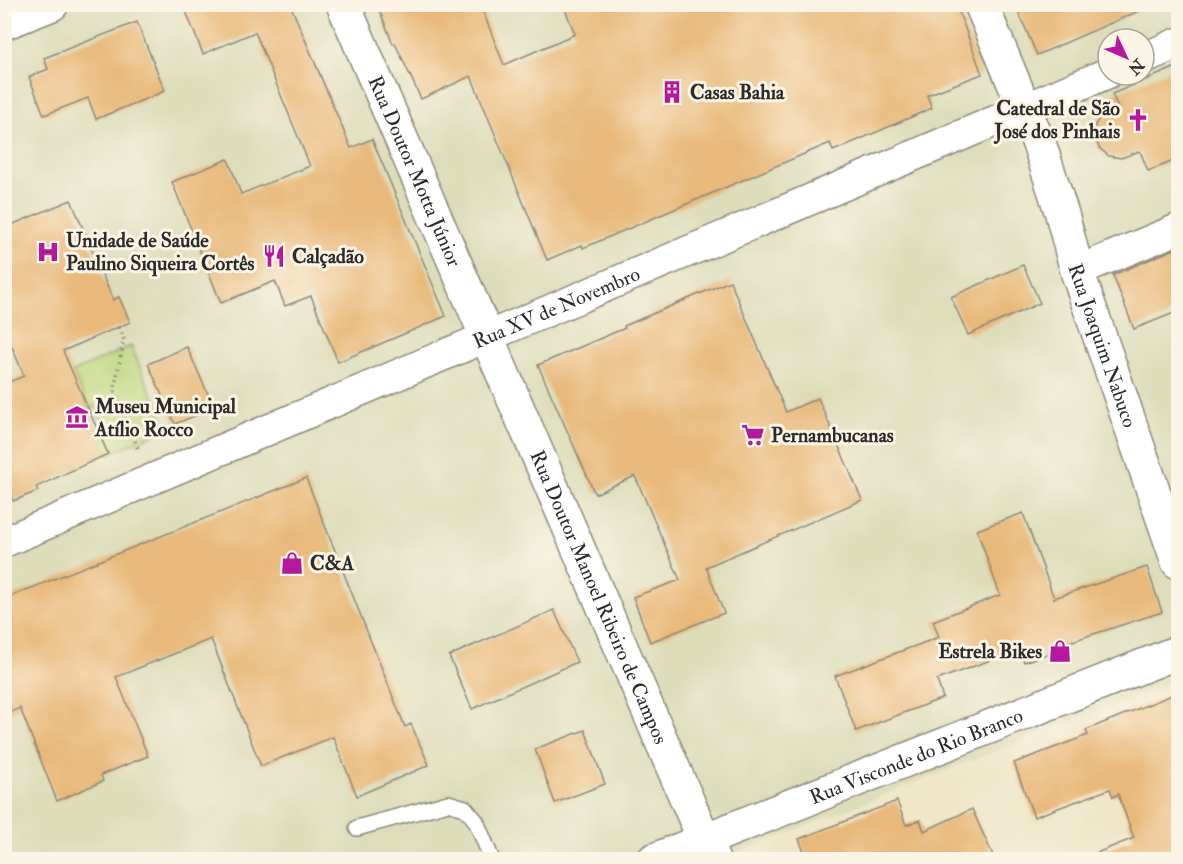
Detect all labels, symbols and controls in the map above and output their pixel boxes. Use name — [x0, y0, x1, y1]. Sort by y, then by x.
north arrow — [1096, 27, 1156, 87]
text: N — [1123, 54, 1149, 79]
street label: Rua Doutor Motta Júnior — [362, 72, 467, 271]
building icon: Casas Bahia — [659, 79, 685, 105]
place label: Casas Bahia — [690, 80, 785, 105]
place label: Catedral de São José dos Pinhais — [994, 96, 1120, 144]
church icon: Catedral de São José dos Pinhais — [1125, 107, 1151, 133]
place label: Unidade de Saúde Paulino Siqueira Cortês — [66, 228, 255, 277]
hospital icon: Unidade de Saúde Paulino Siqueira Cortês — [35, 239, 61, 265]
restaurant icon: Calçadão — [261, 243, 287, 269]
place label: Calçadão — [292, 244, 364, 269]
street label: Rua Joaquim Nabuco — [1062, 260, 1142, 431]
street label: Rua XV de Novembro — [469, 261, 644, 354]
place label: Museu Municipal Atílio Rocco — [94, 394, 237, 442]
museum icon: Museu Municipal Atílio Rocco — [64, 404, 90, 430]
supermarket icon: Pernambucanas — [740, 422, 766, 448]
place label: Pernambucanas — [771, 423, 894, 448]
street label: Rua Doutor Manoel Ribeiro de Campos — [524, 446, 673, 748]
shop icon: C&A — [279, 550, 305, 576]
place label: C&A — [310, 551, 354, 576]
shop icon: Estrela Bikes — [1047, 638, 1073, 664]
place label: Estrela Bikes — [938, 639, 1042, 664]
street label: Rua Visconde do Rio Branco — [806, 703, 1027, 810]

